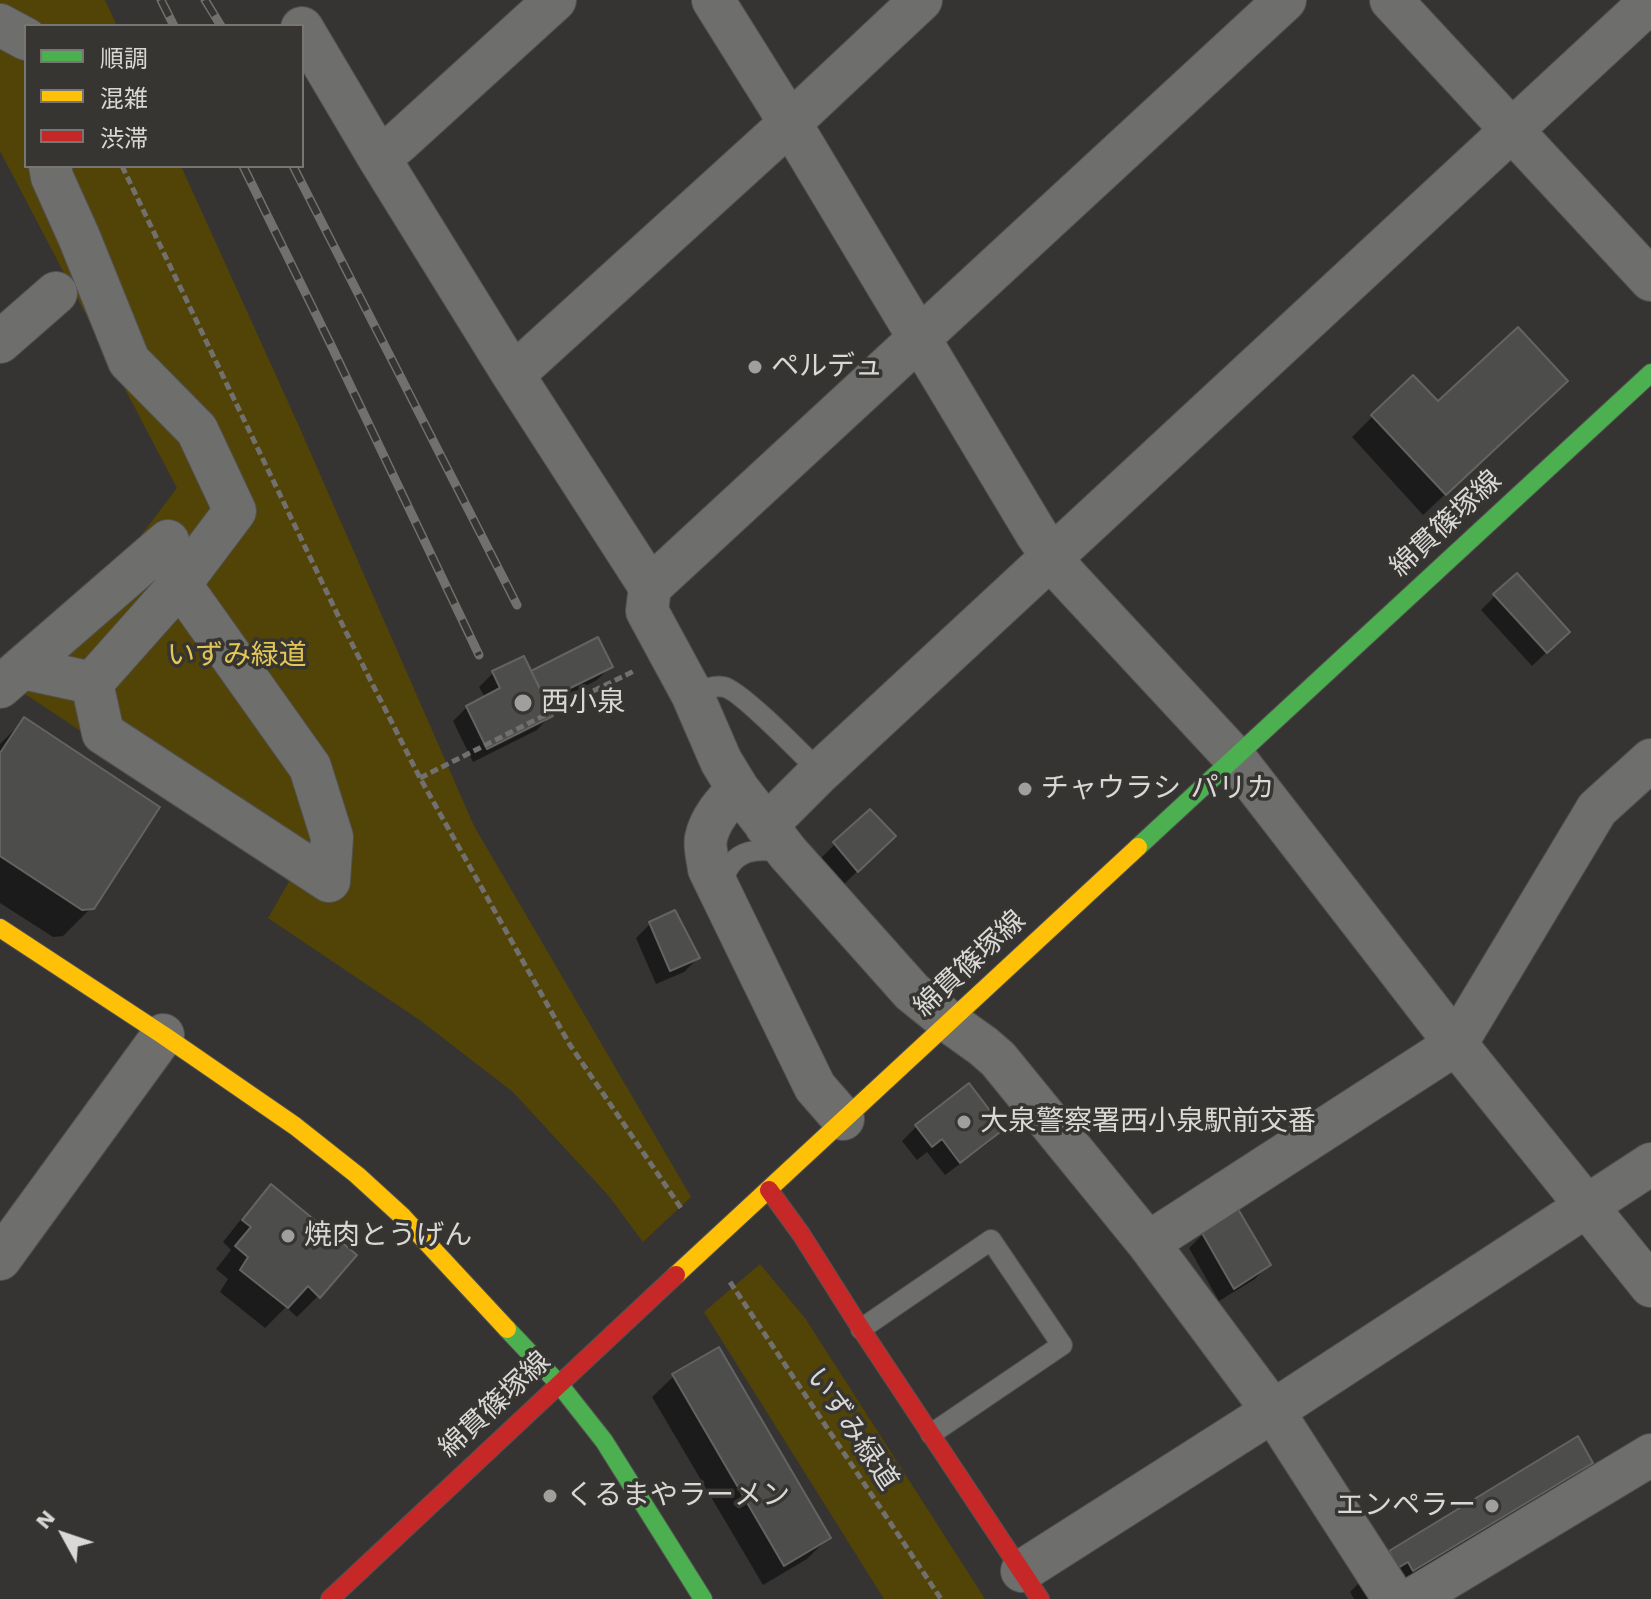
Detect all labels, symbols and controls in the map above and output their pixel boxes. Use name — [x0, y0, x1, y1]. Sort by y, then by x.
legend — [24, 24, 304, 168]
text: 順調 — [100, 45, 148, 73]
text: 混雑 — [100, 85, 148, 113]
text: 渋滞 — [100, 125, 148, 153]
place label: ペルデュ — [771, 350, 883, 384]
marker: ペルデュ — [746, 358, 764, 376]
street label: 綿貫篠塚線 — [1383, 464, 1509, 584]
park label: いずみ緑道 — [167, 639, 307, 673]
place label: 西小泉 — [541, 686, 625, 720]
marker: 西小泉 — [512, 692, 534, 714]
place label: チャウラシ パリカ — [1041, 772, 1275, 806]
marker: チャウラシ パリカ — [1016, 780, 1034, 798]
street label: 綿貫篠塚線 — [907, 904, 1033, 1024]
place label: 大泉警察署西小泉駅前交番 — [980, 1105, 1316, 1139]
marker: 大泉警察署西小泉駅前交番 — [955, 1113, 973, 1131]
place label: 焼肉とうげん — [304, 1219, 472, 1253]
marker: 焼肉とうげん — [279, 1227, 297, 1245]
street label: 綿貫篠塚線 — [432, 1345, 558, 1465]
street label: いずみ緑道 — [799, 1362, 905, 1496]
place label: くるまやラーメン — [566, 1479, 790, 1513]
marker: くるまやラーメン — [541, 1487, 559, 1505]
place label: エンペラー — [1336, 1489, 1476, 1523]
north arrow — [24, 1495, 104, 1575]
marker: エンペラー — [1483, 1497, 1501, 1515]
text: N — [30, 1505, 60, 1534]

